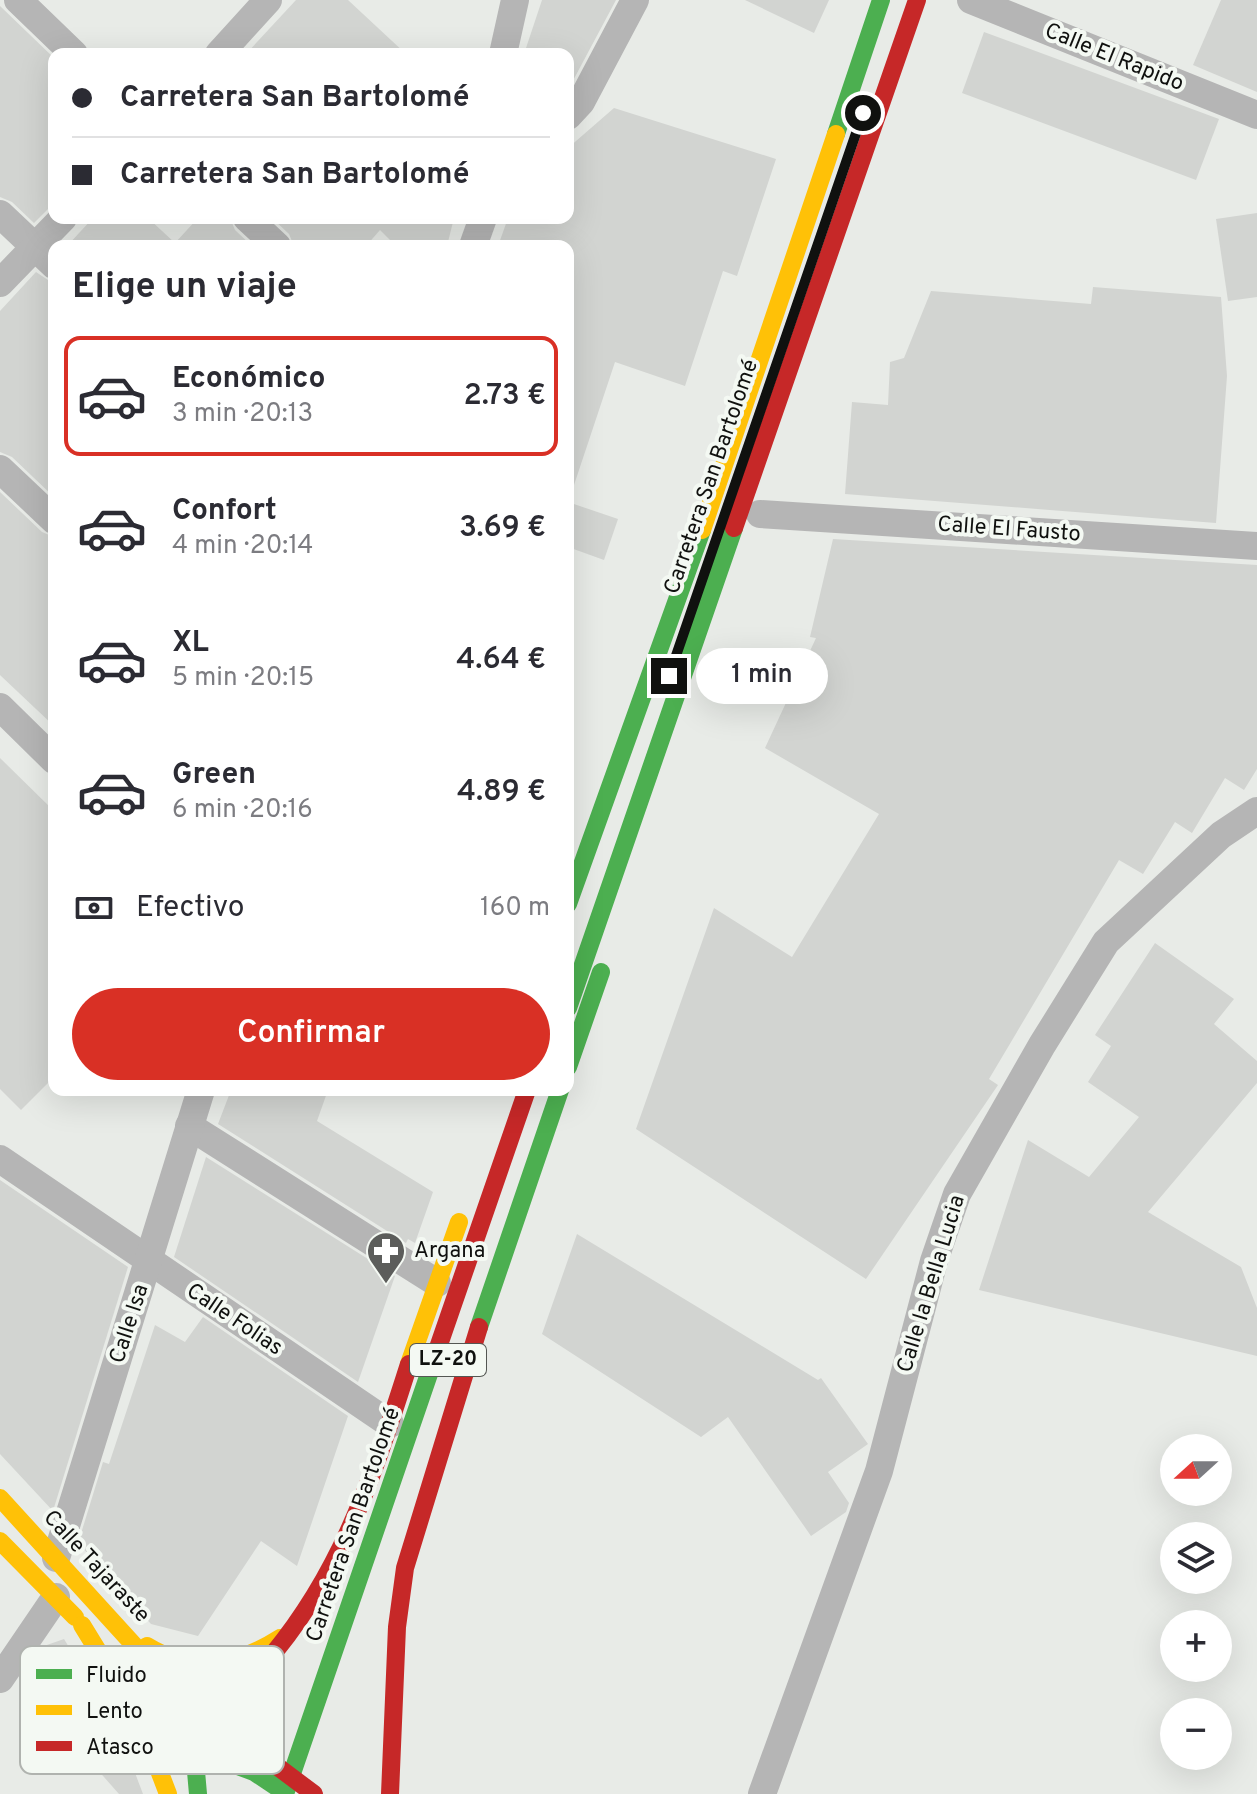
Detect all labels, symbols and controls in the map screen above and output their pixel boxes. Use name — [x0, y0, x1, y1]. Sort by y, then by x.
street label: Calle El Rapido — [1041, 18, 1187, 98]
text: Carretera San Bartolomé — [120, 80, 469, 117]
route start — [845, 95, 881, 131]
text: Carretera San Bartolomé — [120, 157, 469, 194]
text: Elige un viaje — [72, 265, 297, 311]
street label: Carretera San Bartolomé — [659, 356, 765, 598]
icon: car — [76, 360, 148, 432]
text: Económico — [172, 361, 325, 398]
text: 2.73 € — [463, 378, 546, 415]
text: 3 min · 20:13 — [172, 398, 313, 431]
icon: car — [76, 492, 148, 564]
text: Confort — [172, 493, 277, 530]
text: 3.69 € — [459, 510, 546, 547]
street label: Calle El Fausto — [936, 512, 1082, 548]
text: 4 min · 20:14 — [172, 530, 314, 563]
icon: car — [76, 624, 148, 696]
text: XL — [172, 625, 209, 662]
text: 4.64 € — [456, 642, 546, 679]
callout: 1 min — [697, 648, 829, 704]
route end — [651, 658, 687, 694]
text: 1 min — [731, 659, 793, 692]
text: 5 min · 20:15 — [172, 662, 314, 695]
icon: car — [76, 756, 148, 828]
text: Green — [172, 757, 256, 794]
text: 4.89 € — [457, 774, 546, 811]
text: 6 min · 20:16 — [172, 794, 313, 827]
icon: cash — [72, 886, 116, 930]
text: Efectivo — [136, 890, 245, 927]
text: 160 m — [480, 892, 550, 925]
button: Confirmar — [72, 988, 550, 1080]
street label: Calle la Bella Lucia — [892, 1192, 972, 1376]
pharmacy icon: Argana — [365, 1230, 407, 1285]
place label: Argana — [414, 1238, 485, 1265]
street label: Calle Folias — [181, 1278, 287, 1362]
street label: Calle Isa — [105, 1281, 155, 1367]
road number: LZ-20 — [410, 1344, 486, 1376]
street label: Carretera San Bartolomé — [301, 1404, 407, 1646]
north arrow — [1160, 1434, 1232, 1506]
map controls — [1160, 1434, 1232, 1770]
street label: Calle Tajaraste — [37, 1505, 155, 1629]
button: layers — [1160, 1522, 1232, 1594]
button: + — [1160, 1610, 1232, 1682]
legend — [20, 1646, 284, 1774]
text: Fluido — [86, 1663, 147, 1690]
button: − — [1160, 1698, 1232, 1770]
text: Lento — [86, 1699, 143, 1726]
text: Atasco — [86, 1735, 154, 1762]

